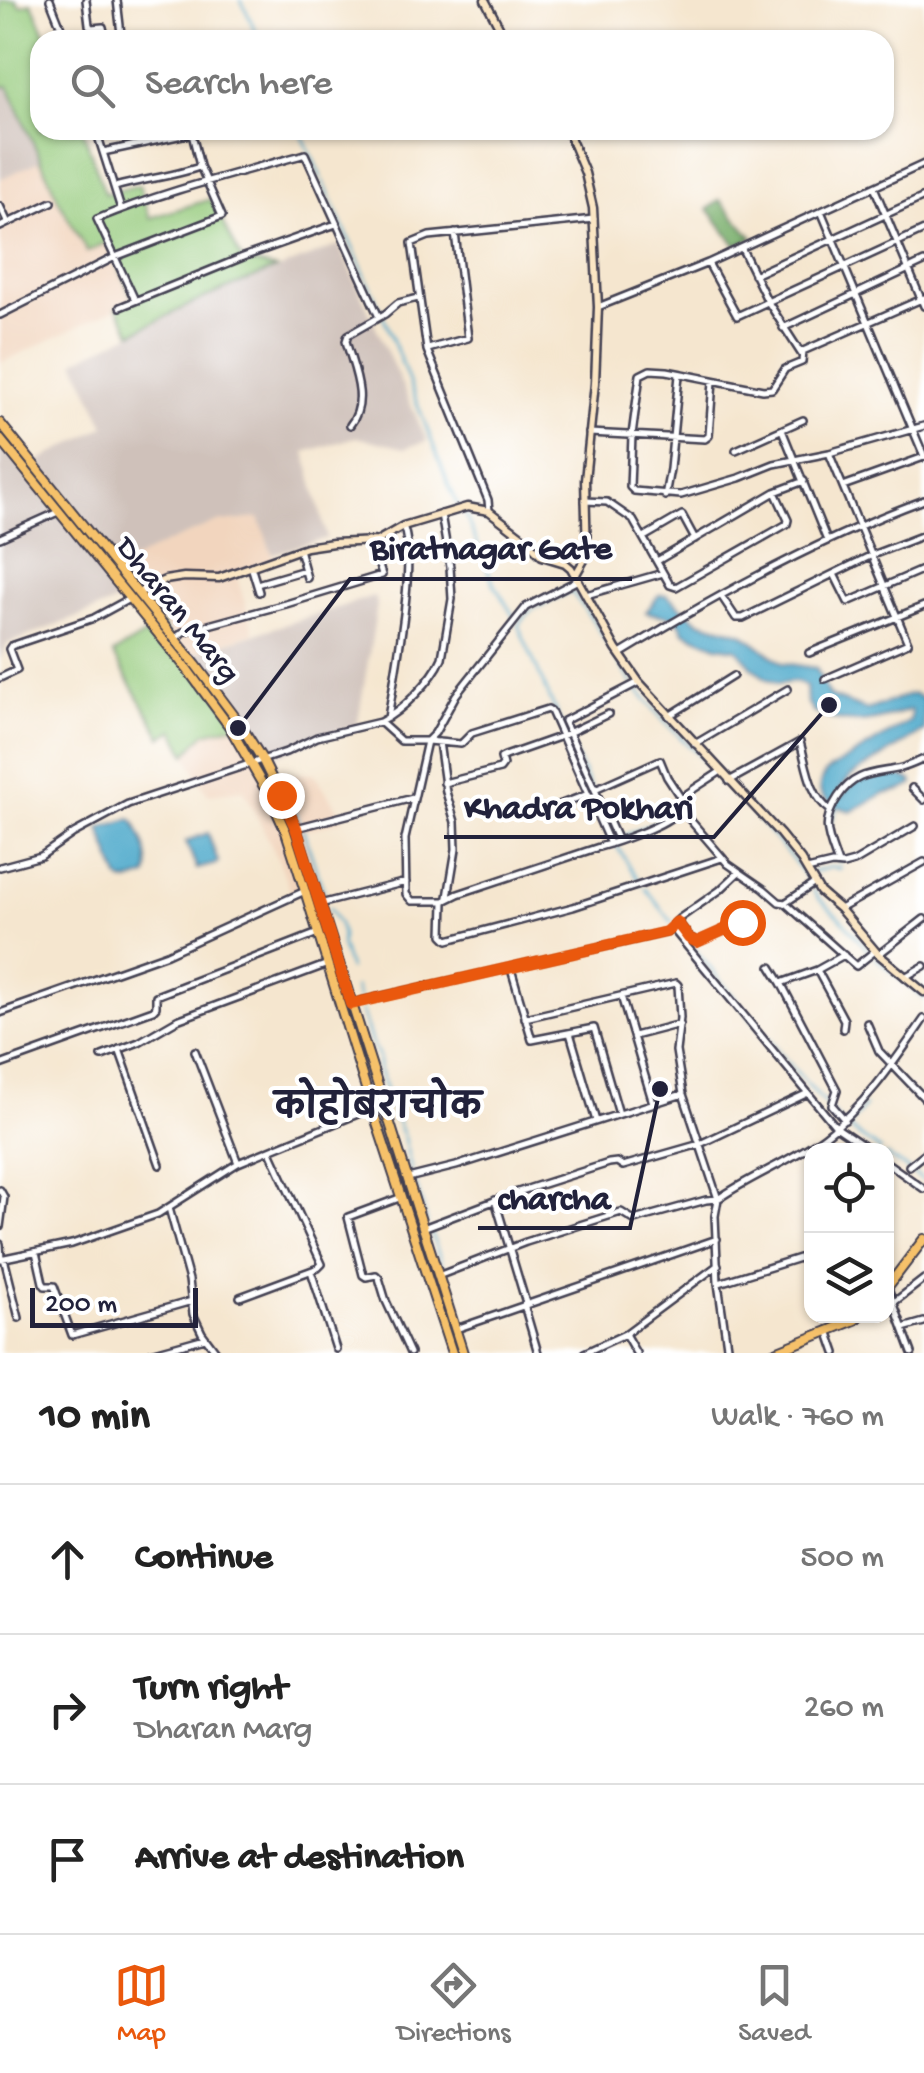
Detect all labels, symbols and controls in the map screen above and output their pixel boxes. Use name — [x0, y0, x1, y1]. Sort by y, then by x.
search box — [30, 30, 894, 140]
icon: search — [65, 58, 120, 113]
text: Search here — [145, 63, 332, 107]
callout: Biratnagar Gate — [350, 514, 632, 579]
street label: Dharan Marg — [104, 529, 247, 692]
text: Biratnagar Gate — [369, 531, 613, 572]
callout: Khadra Pokhari — [444, 772, 714, 837]
route end — [259, 773, 305, 819]
text: Khadra Pokhari — [463, 790, 694, 831]
route start — [720, 900, 766, 946]
district label: कोहोबराचोक — [272, 1076, 484, 1131]
map controls — [804, 1143, 894, 1323]
button: locate — [804, 1143, 894, 1233]
callout: charcha — [478, 1163, 630, 1228]
text: charcha — [498, 1181, 612, 1222]
button: layers — [804, 1233, 894, 1323]
scale bar — [30, 1283, 198, 1328]
text: 200 m — [45, 1289, 117, 1322]
text: 10 min — [40, 1394, 150, 1443]
text: Walk · 760 m — [711, 1399, 884, 1437]
icon: ahead — [40, 1532, 95, 1587]
text: Continue — [135, 1537, 273, 1581]
text: 500 m — [801, 1540, 884, 1578]
text: Turn right — [135, 1668, 287, 1712]
icon: right — [40, 1682, 95, 1737]
text: 260 m — [804, 1690, 884, 1728]
text: Dharan Marg — [135, 1712, 312, 1750]
icon: arrive — [40, 1832, 95, 1887]
text: Arrive at destination — [135, 1837, 464, 1881]
tab: Map — [114, 1958, 169, 2051]
tab: Directions — [397, 1958, 511, 2051]
tab: Saved — [738, 1958, 810, 2051]

